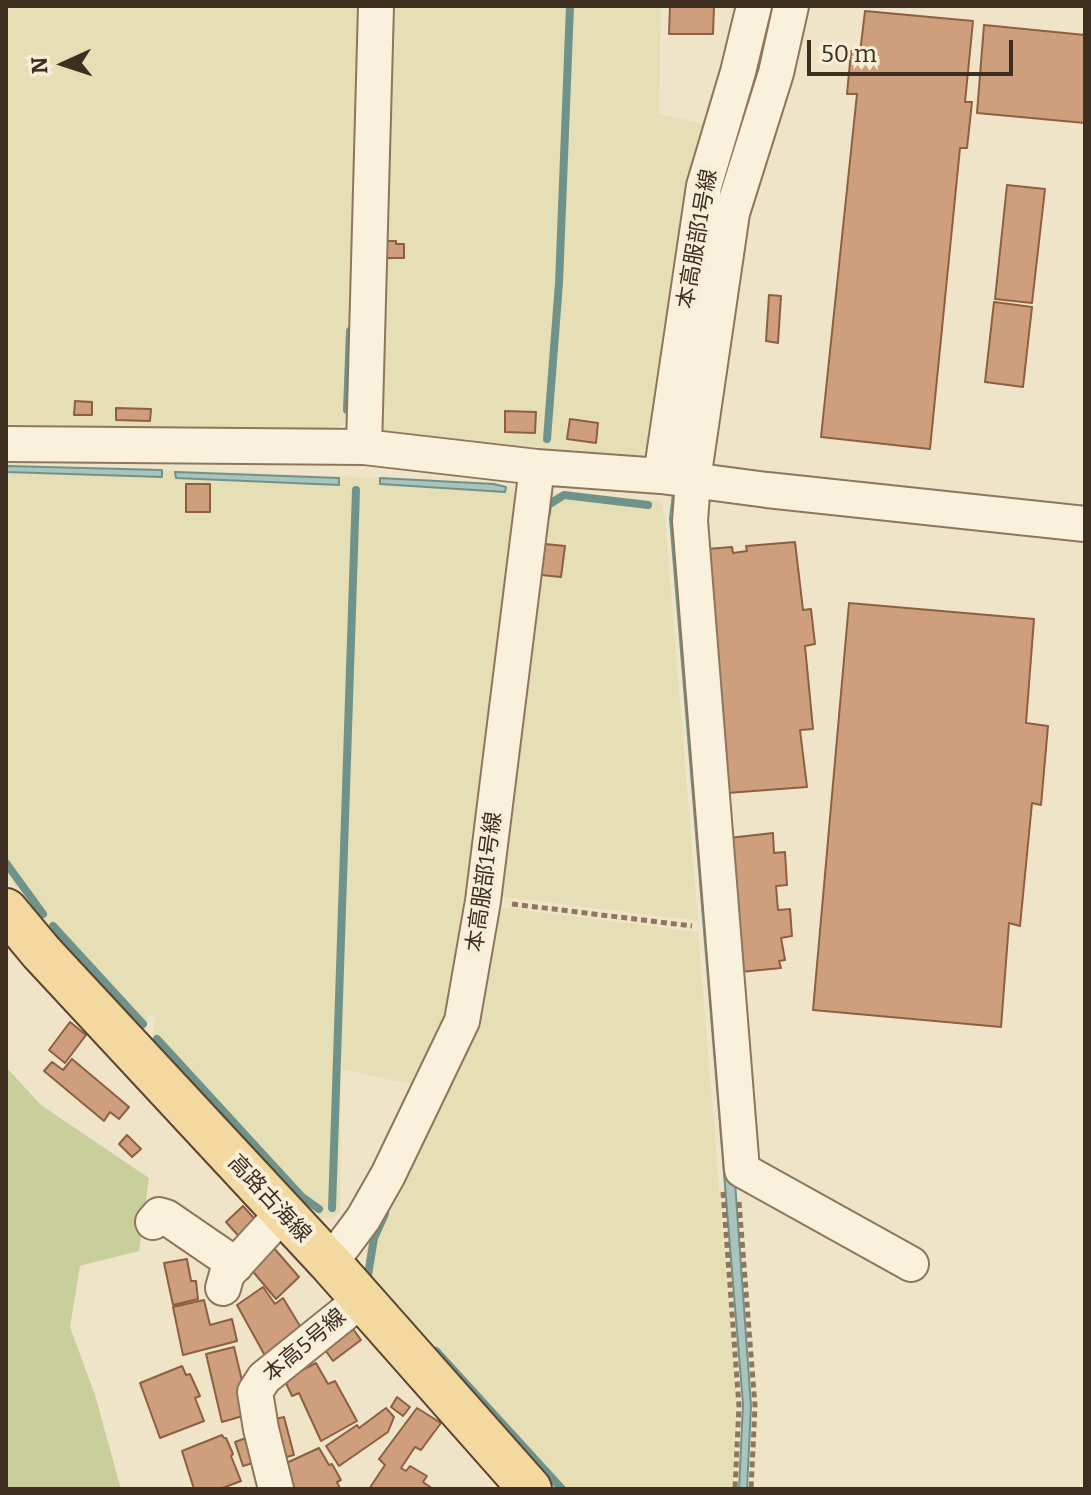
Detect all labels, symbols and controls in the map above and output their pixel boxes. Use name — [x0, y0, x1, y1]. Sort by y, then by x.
north arrow — [24, 24, 104, 104]
scale bar — [811, 24, 1017, 74]
text: 50 m — [821, 40, 877, 68]
text: N — [26, 56, 53, 74]
street label: 本高服部1号線 — [673, 167, 723, 311]
street label: 本高服部1号線 — [462, 810, 508, 954]
street label: 高路古海線 — [222, 1150, 316, 1248]
street label: 本高5号線 — [258, 1304, 352, 1388]

